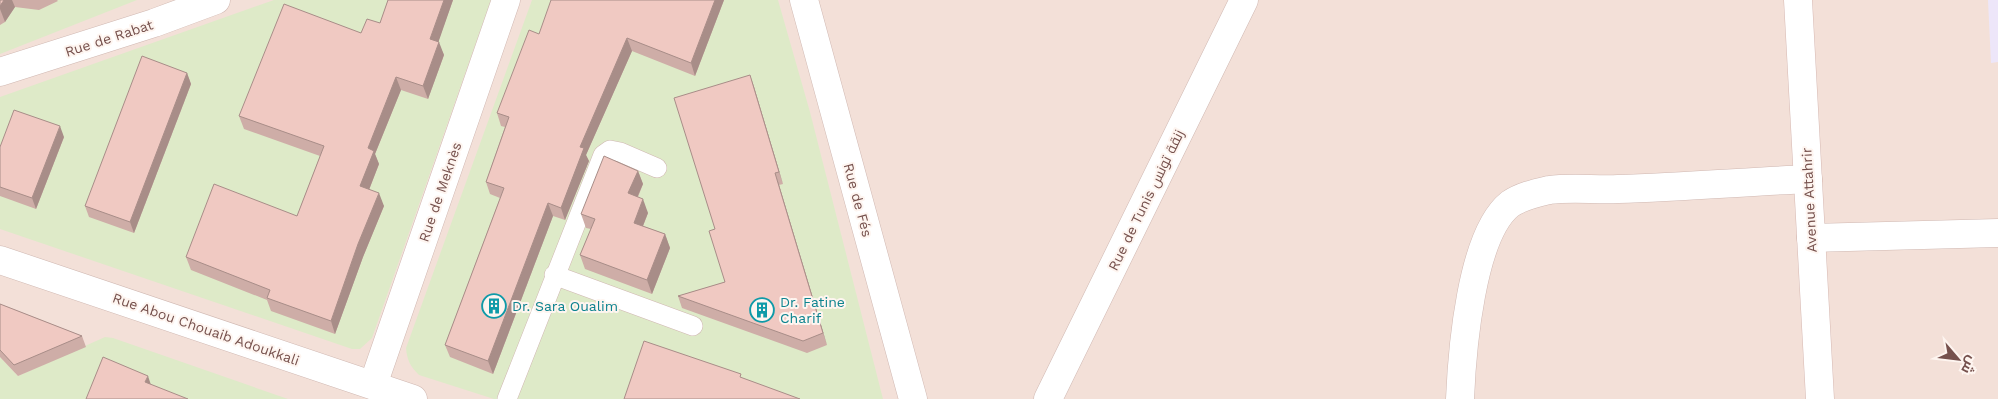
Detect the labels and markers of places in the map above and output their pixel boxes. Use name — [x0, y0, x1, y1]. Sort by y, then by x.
building icon: Dr. Sara Oualim — [481, 293, 507, 319]
place label: Dr. Fatine Charif — [780, 294, 845, 326]
building icon: Dr. Fatine Charif — [749, 297, 775, 323]
place label: Dr. Sara Oualim — [512, 298, 618, 314]

